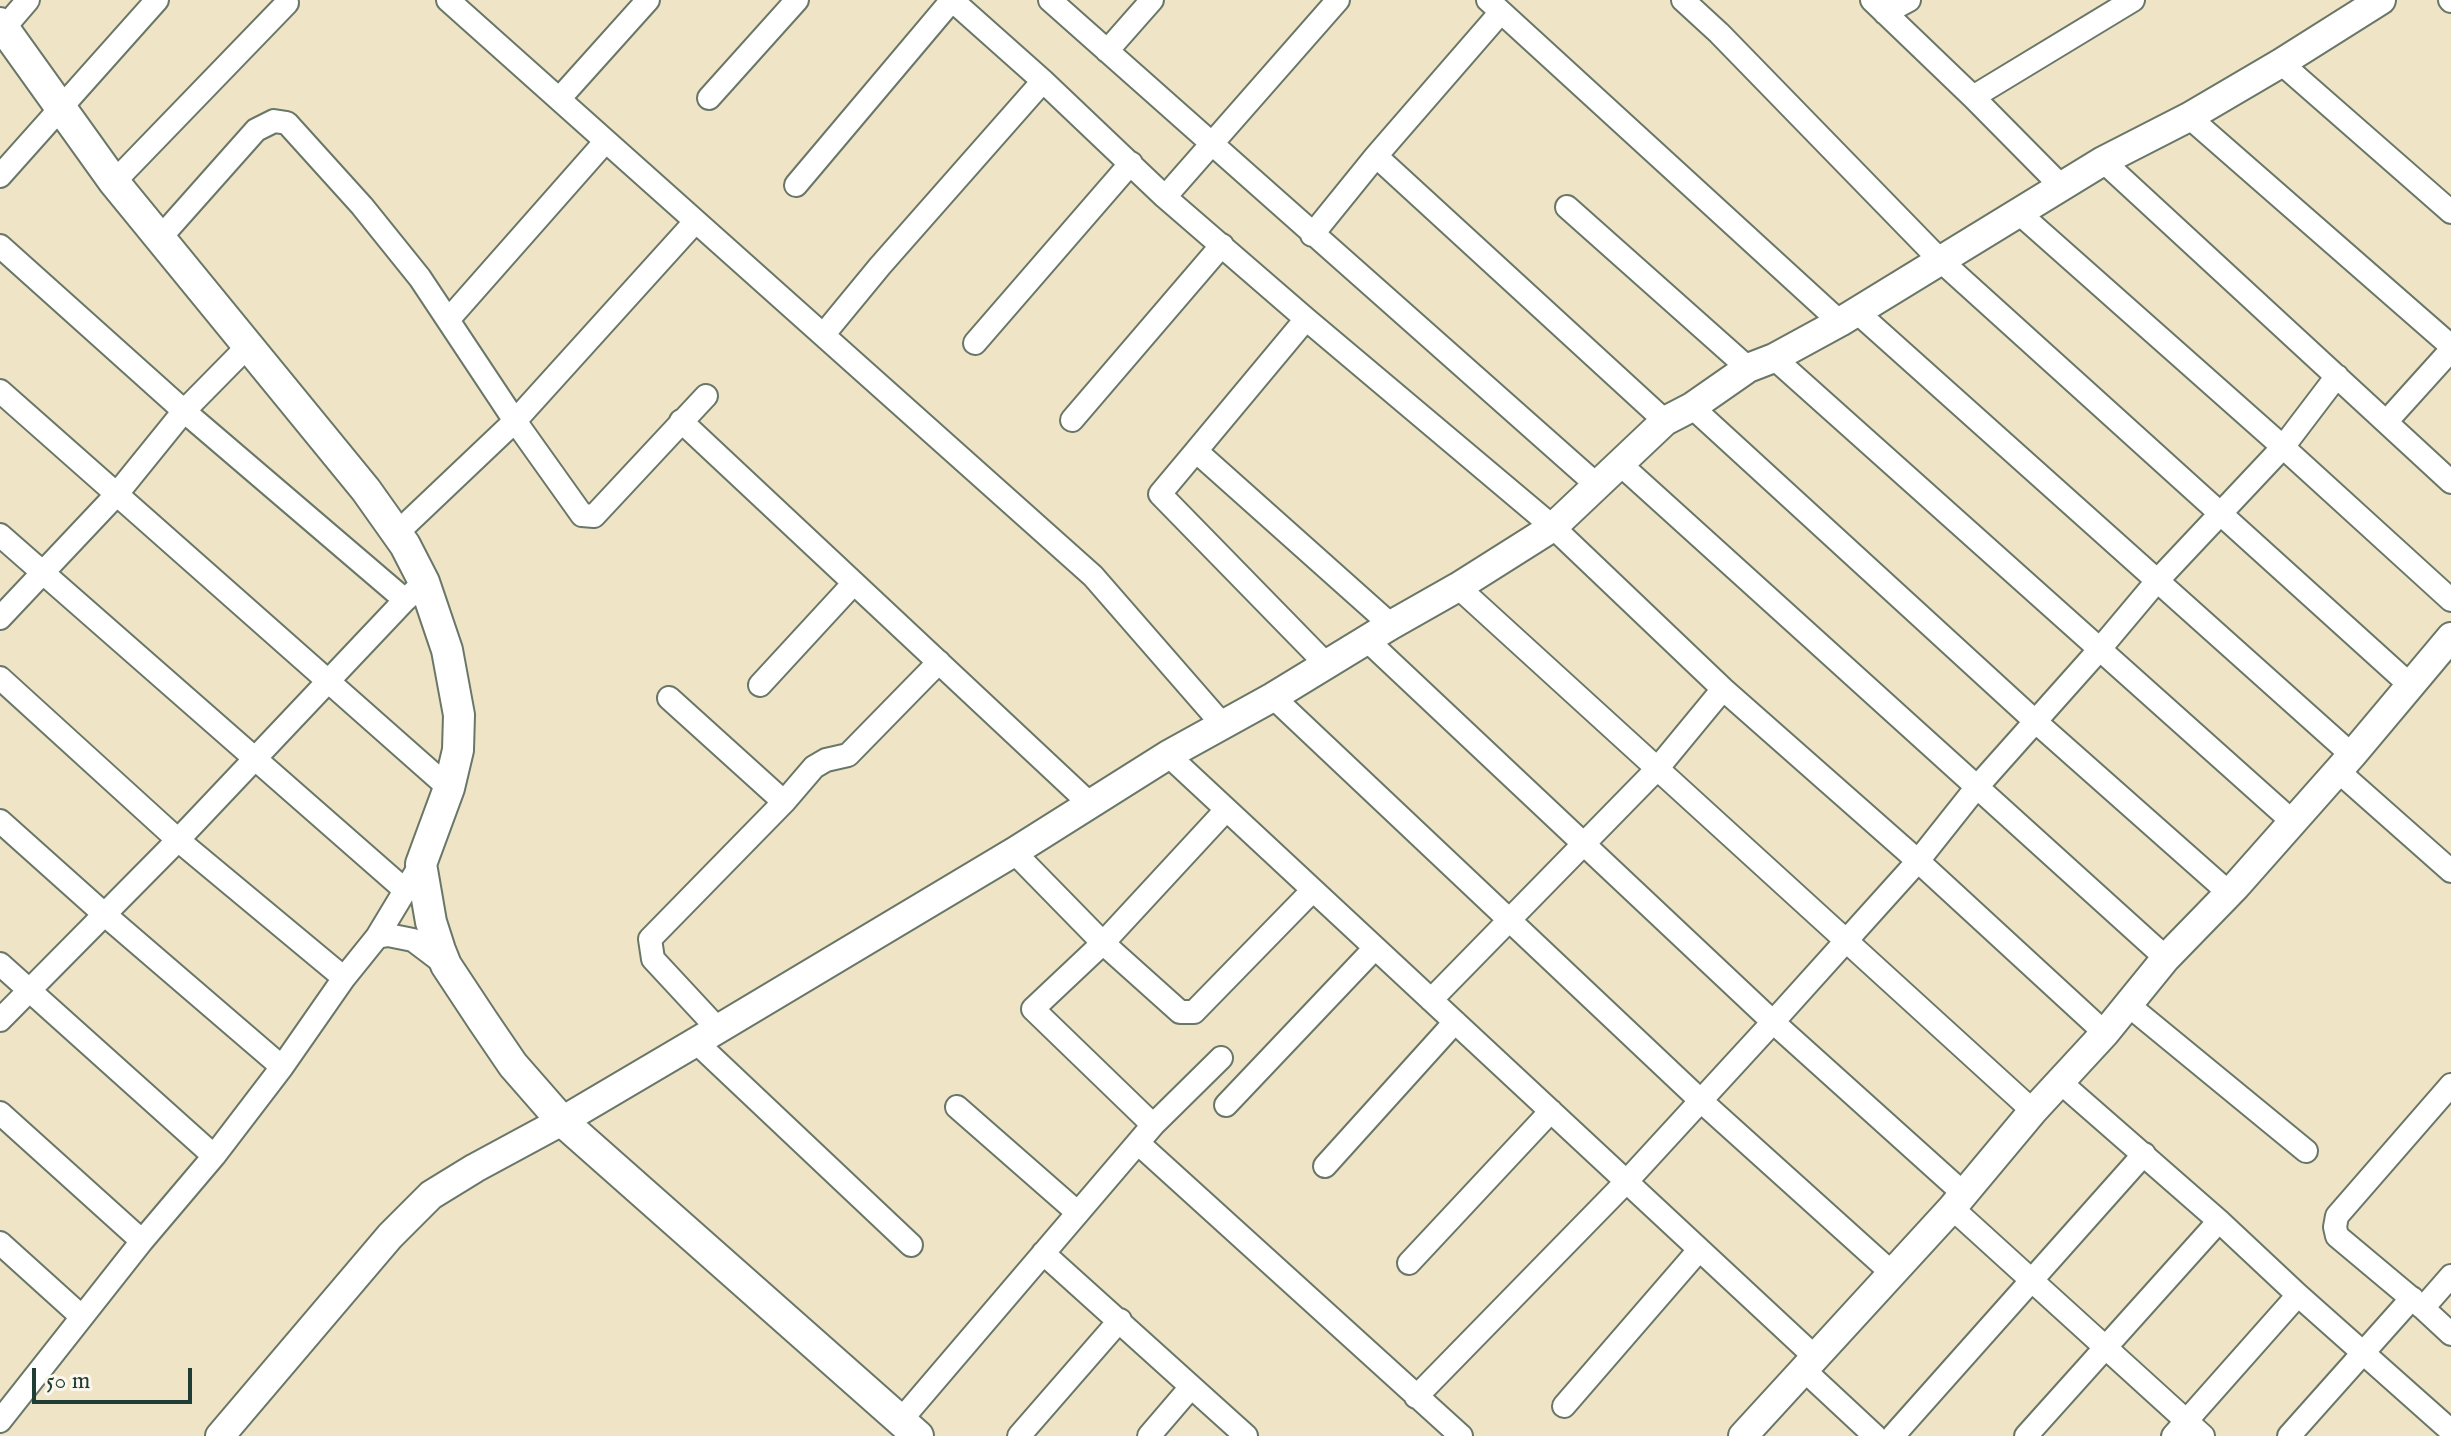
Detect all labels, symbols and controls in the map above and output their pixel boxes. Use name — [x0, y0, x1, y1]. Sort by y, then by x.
scale bar — [36, 1352, 196, 1402]
text: 50 m — [46, 1366, 90, 1397]

